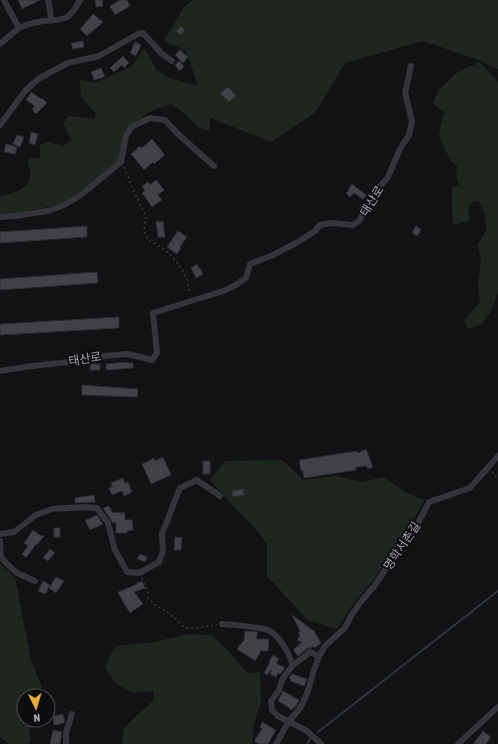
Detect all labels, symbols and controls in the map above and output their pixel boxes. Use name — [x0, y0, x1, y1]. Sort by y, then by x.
street label: 태산로 — [357, 183, 387, 219]
street label: 태산로 — [68, 349, 102, 369]
street label: 명학서촌길 — [381, 519, 423, 573]
north arrow — [16, 688, 56, 728]
text: N — [33, 712, 41, 724]

